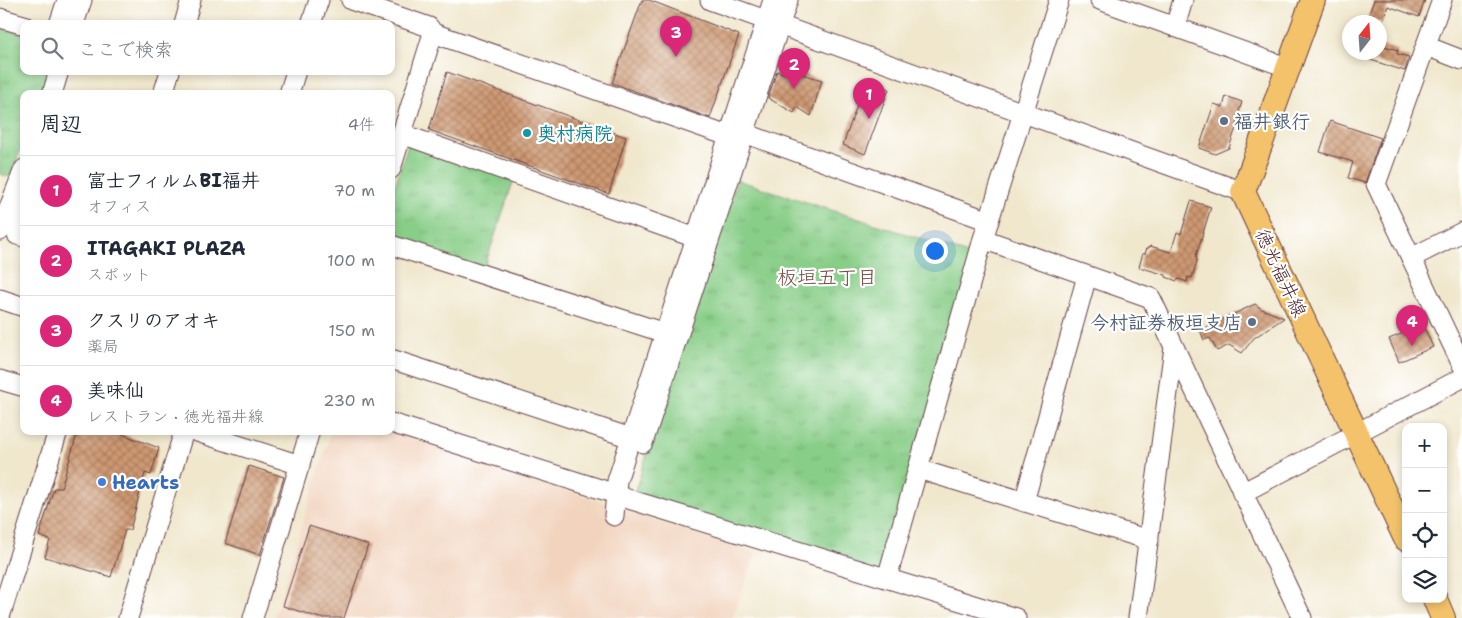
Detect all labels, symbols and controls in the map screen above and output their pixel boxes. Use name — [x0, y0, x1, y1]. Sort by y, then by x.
north arrow — [1342, 15, 1387, 60]
pin: 3 — [660, 16, 692, 57]
search box — [20, 20, 395, 75]
icon: search — [38, 34, 66, 62]
text: ここで検索 — [78, 37, 173, 62]
pin: 2 — [778, 48, 810, 89]
pin: 1 — [853, 78, 885, 119]
place label: 福井銀行 — [1234, 109, 1310, 134]
text: 周辺 — [40, 110, 82, 138]
text: 4件 — [348, 114, 375, 135]
marker: 福井銀行 — [1218, 115, 1230, 127]
place label: 奥村病院 — [537, 121, 613, 146]
marker: 奥村病院 — [521, 127, 533, 139]
text: 富士フィルムBI福井 — [87, 168, 260, 193]
text: 1 — [52, 180, 60, 201]
text: 70 m — [334, 180, 375, 201]
text: オフィス — [87, 196, 151, 217]
street label: 徳光福井線 — [1250, 225, 1312, 321]
text: ITAGAKI PLAZA — [87, 236, 246, 261]
your location — [922, 238, 948, 264]
text: 2 — [50, 250, 62, 271]
text: 100 m — [327, 250, 375, 271]
text: スポット — [87, 264, 151, 285]
district label: 板垣五丁目 — [777, 264, 877, 290]
pin: 4 — [1396, 305, 1428, 346]
text: クスリのアオキ — [87, 308, 220, 333]
place label: 今村証券板垣支店 — [1090, 310, 1242, 335]
marker: 今村証券板垣支店 — [1246, 316, 1258, 328]
text: 3 — [50, 320, 62, 341]
text: 150 m — [328, 320, 375, 341]
text: 薬局 — [87, 336, 119, 357]
text: 美味仙 — [87, 378, 144, 403]
text: 4 — [50, 390, 62, 411]
text: 230 m — [323, 390, 375, 411]
text: レストラン · 徳光福井線 — [87, 406, 264, 427]
map controls — [1402, 423, 1447, 603]
button: + — [1402, 423, 1447, 468]
button: − — [1402, 468, 1447, 513]
place label: Hearts — [112, 470, 179, 495]
marker: Hearts — [96, 476, 108, 488]
button: locate — [1402, 513, 1447, 558]
button: layers — [1402, 558, 1447, 603]

